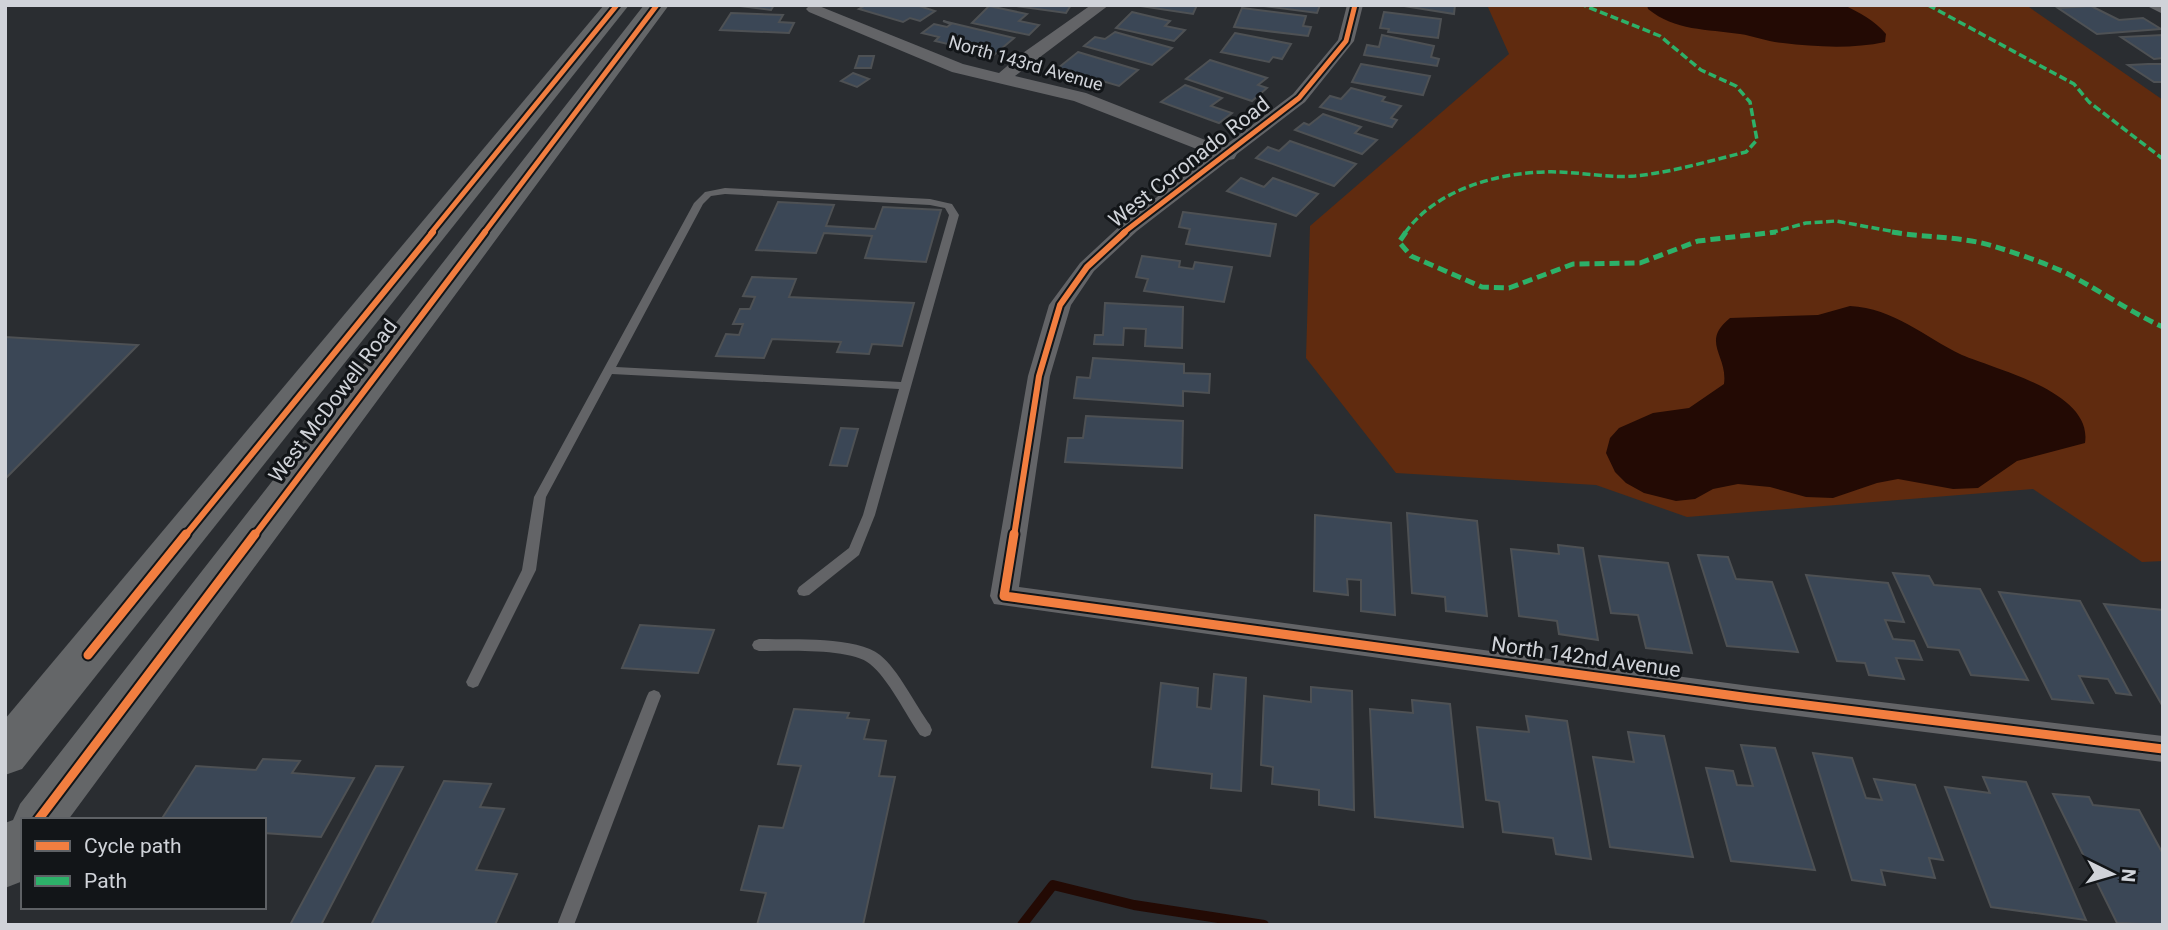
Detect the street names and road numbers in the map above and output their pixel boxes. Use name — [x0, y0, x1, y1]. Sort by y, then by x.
street label: North 143rd Avenue — [946, 31, 1106, 95]
street label: West Coronado Road — [1104, 92, 1274, 232]
street label: West McDowell Road — [264, 315, 402, 487]
street label: North 142nd Avenue — [1490, 632, 1682, 682]

